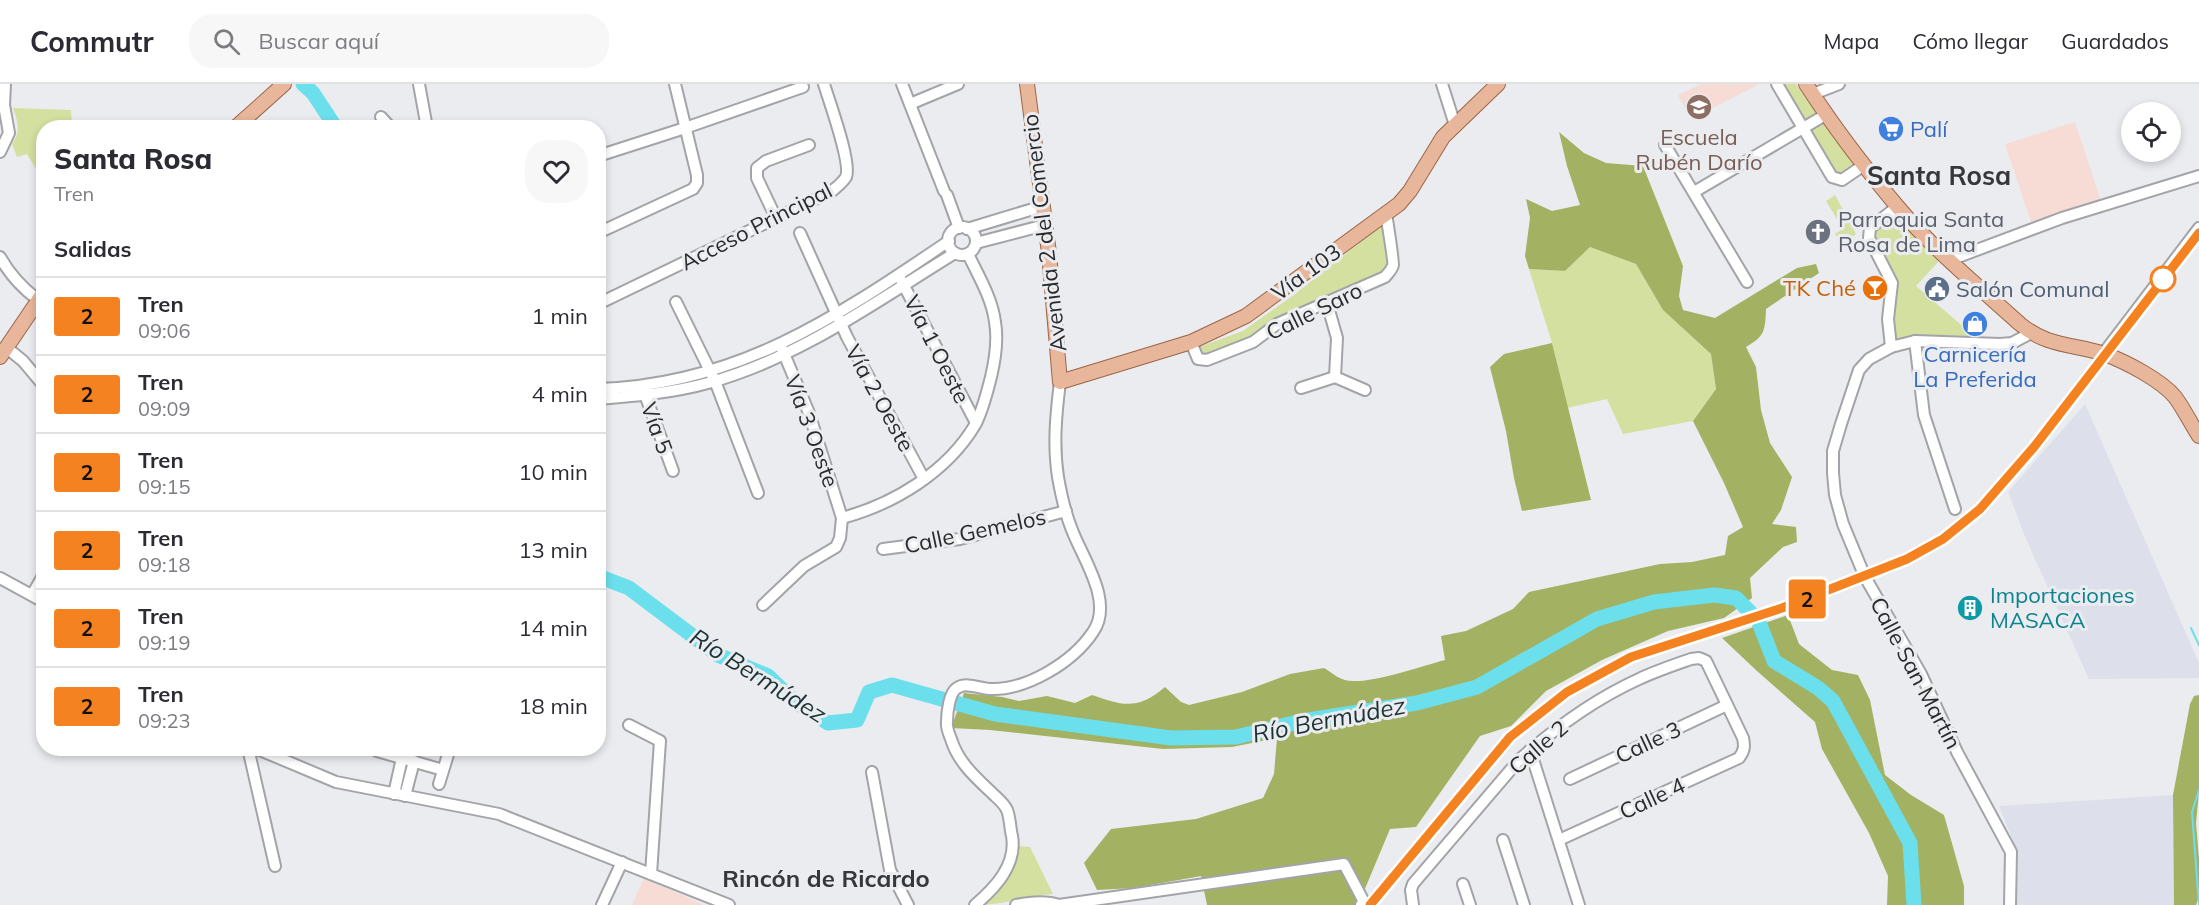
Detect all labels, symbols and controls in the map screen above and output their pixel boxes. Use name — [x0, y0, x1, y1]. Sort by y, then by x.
search box — [189, 14, 609, 68]
text: Commutr — [30, 24, 153, 59]
icon: search — [210, 25, 243, 58]
text: Buscar aquí — [258, 27, 379, 55]
text: Mapa — [1824, 28, 1879, 54]
text: Cómo llegar — [1912, 28, 2028, 54]
text: Guardados — [2061, 28, 2169, 54]
school or university icon: Escuela Rubén Darío — [1684, 92, 1714, 122]
map controls — [2121, 102, 2181, 162]
button: locate — [2121, 102, 2181, 162]
street label: Avenida 2 del Comercio — [1016, 113, 1072, 353]
supermarket icon: Palí — [1876, 114, 1906, 144]
place label: Palí — [1910, 115, 1949, 143]
place label: Escuela Rubén Darío — [1635, 123, 1763, 176]
button: heart — [525, 140, 588, 203]
text: Santa Rosa — [54, 141, 212, 176]
district label: Santa Rosa — [1867, 159, 2011, 192]
street label: Acceso Principal — [675, 176, 837, 276]
text: Tren — [54, 181, 94, 206]
place label: Parroquia Santa Rosa de Lima — [1838, 205, 2004, 258]
church icon: Parroquia Santa Rosa de Lima — [1803, 217, 1833, 247]
text: Salidas — [54, 235, 132, 263]
street label: Vía 103 — [1266, 237, 1346, 307]
unlabelled marker — [2150, 266, 2176, 292]
bar icon: TK Ché — [1860, 273, 1890, 303]
place label: TK Ché — [1783, 274, 1856, 302]
public building icon: Salón Comunal — [1922, 274, 1952, 304]
place label: Salón Comunal — [1956, 275, 2110, 303]
street label: Calle Saro — [1261, 276, 1367, 346]
text: Tren — [138, 290, 184, 318]
street label: Vía 1 Oeste — [898, 290, 976, 408]
text: 1 min — [532, 302, 588, 330]
text: 2 — [81, 303, 93, 329]
shop icon: Carnicería La Preferida — [1960, 309, 1990, 339]
text: 09:06 — [138, 318, 191, 343]
street label: Vía 2 Oeste — [839, 340, 921, 456]
place label: Carnicería La Preferida — [1913, 340, 2037, 393]
text: Tren — [138, 368, 184, 396]
street label: Vía 3 Oeste — [779, 371, 845, 491]
text: 4 min — [532, 380, 588, 408]
text: 2 — [81, 381, 93, 407]
text: 09:09 — [138, 396, 191, 421]
street label: Vía 5 — [635, 398, 679, 458]
text: Tren — [138, 446, 184, 474]
text: 10 min — [518, 458, 588, 486]
text: 2 — [81, 459, 93, 485]
text: 09:15 — [138, 474, 191, 499]
street label: Calle Gemelos — [902, 502, 1048, 560]
text: Tren — [138, 524, 184, 552]
text: 13 min — [518, 536, 588, 564]
text: 2 — [81, 537, 93, 563]
text: 09:18 — [138, 552, 191, 577]
line badge: 2 — [1788, 580, 1826, 618]
place label: Importaciones MASACA — [1990, 581, 2135, 634]
text: 2 — [1801, 586, 1813, 612]
street label: Calle San Martín — [1864, 592, 1968, 754]
building icon: Importaciones MASACA — [1955, 593, 1985, 623]
text: Tren — [138, 602, 184, 630]
text: 14 min — [518, 614, 588, 642]
text: 2 — [81, 615, 93, 641]
water label: Río Bermúdez — [685, 621, 833, 729]
text: 09:19 — [138, 630, 191, 655]
text: Tren — [138, 680, 184, 708]
water label: Río Bermúdez — [1250, 689, 1408, 749]
text: 18 min — [518, 692, 588, 720]
text: 2 — [81, 693, 93, 719]
text: 09:23 — [138, 708, 191, 733]
street label: Calle 2 — [1503, 714, 1573, 780]
street label: Calle 3 — [1611, 715, 1685, 769]
street label: Calle 4 — [1615, 771, 1689, 825]
district label: Rincón de Ricardo — [722, 863, 930, 893]

